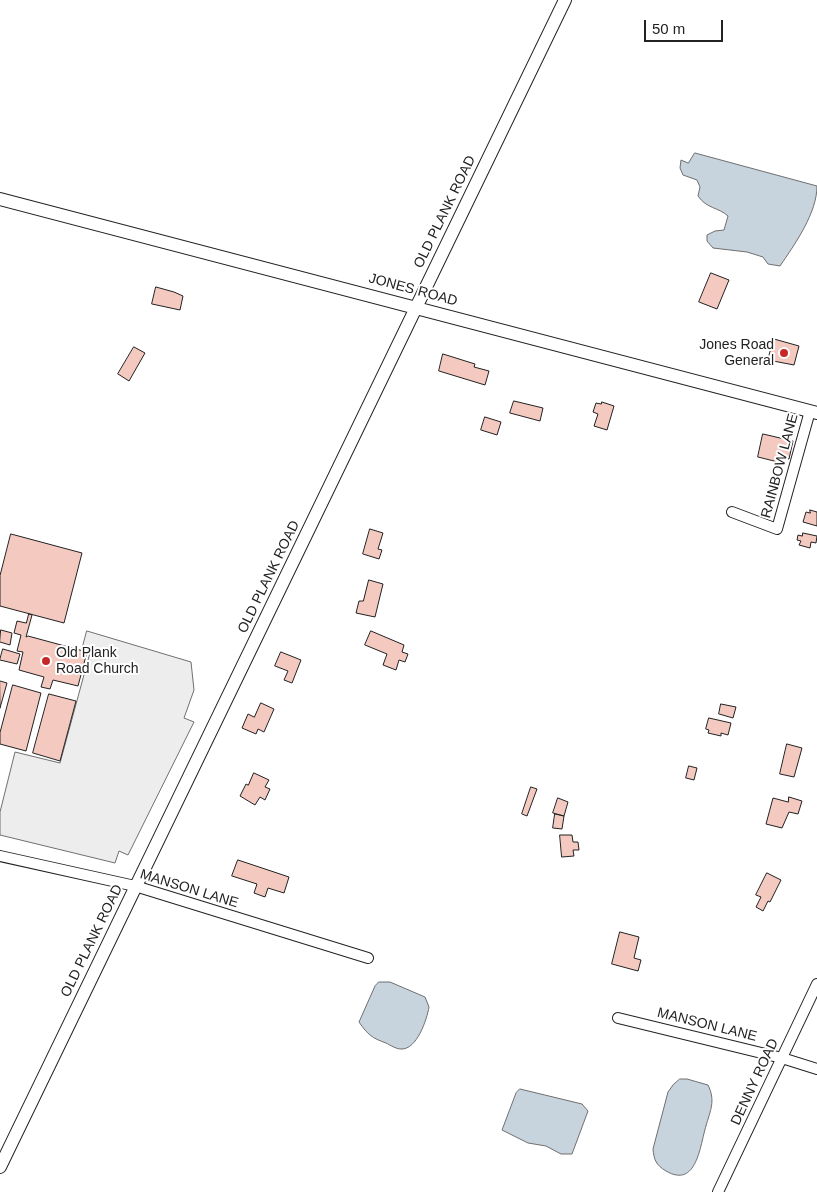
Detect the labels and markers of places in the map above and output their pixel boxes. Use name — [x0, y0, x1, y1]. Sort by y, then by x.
place label: Jones Road General — [699, 337, 774, 370]
marker: Jones Road General — [778, 347, 790, 359]
place label: Old Plank Road Church — [56, 645, 138, 678]
marker: Old Plank Road Church — [40, 655, 52, 667]

